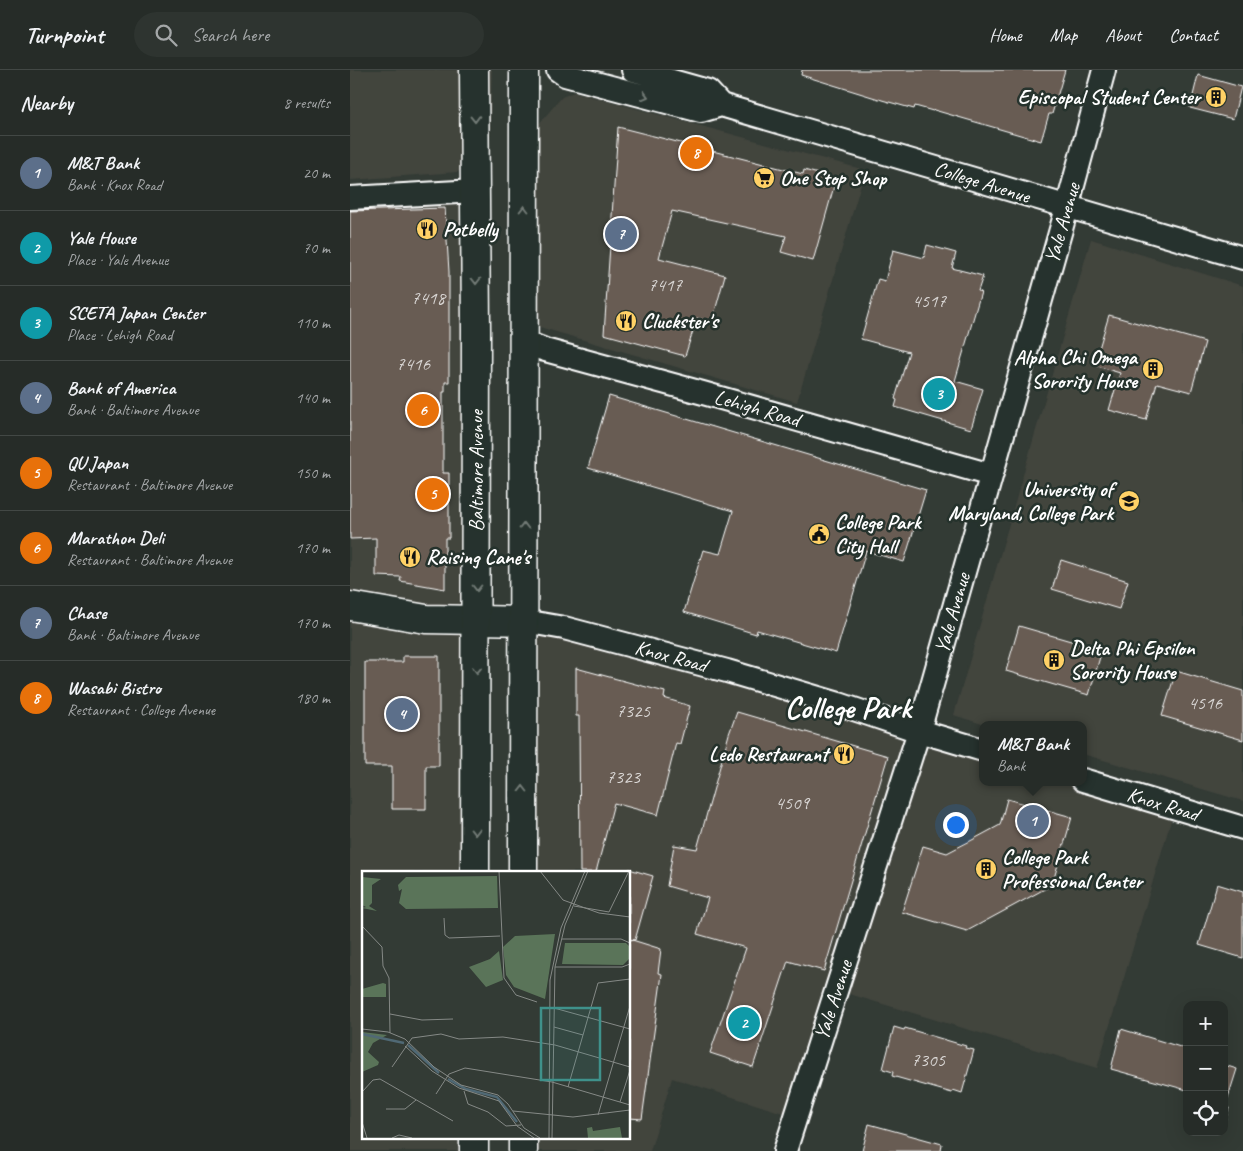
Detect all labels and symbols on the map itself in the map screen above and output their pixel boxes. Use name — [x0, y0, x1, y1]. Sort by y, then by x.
place label: Episcopal Student Center — [1018, 84, 1202, 110]
building icon: Episcopal Student Center — [1204, 85, 1228, 109]
one-way arrow — [640, 90, 649, 101]
one-way arrow — [469, 115, 480, 123]
pin: 8 — [680, 134, 712, 172]
street label: College Avenue — [931, 155, 1034, 209]
place label: One Stop Shop — [780, 165, 888, 191]
supermarket icon: One Stop Shop — [752, 166, 776, 190]
street label: Yale Avenue — [1038, 179, 1086, 266]
one-way arrow — [519, 204, 529, 212]
pin: 7 — [605, 215, 637, 253]
place label: Potbelly — [443, 216, 500, 243]
restaurant icon: Potbelly — [415, 217, 439, 241]
house number: 7417 — [648, 273, 684, 297]
one-way arrow — [471, 278, 481, 285]
house number: 7418 — [411, 286, 448, 310]
house number: 4517 — [912, 289, 948, 313]
place label: Cluckster's — [642, 308, 720, 334]
restaurant icon: Cluckster's — [614, 309, 638, 333]
place label: Alpha Chi Omega Sorority House — [1014, 344, 1139, 394]
house number: 7416 — [396, 352, 432, 376]
building icon: Alpha Chi Omega Sorority House — [1141, 357, 1165, 381]
pin: 3 — [923, 375, 955, 413]
street label: Lehigh Road — [711, 383, 806, 434]
pin: 6 — [407, 391, 439, 429]
street label: Baltimore Avenue — [463, 408, 489, 532]
pin: 5 — [417, 475, 449, 513]
place label: University of Maryland, College Park — [948, 476, 1118, 527]
school or university icon: University of Maryland, College Park — [1117, 489, 1141, 513]
place label: College Park City Hall — [835, 509, 923, 560]
one-way arrow — [519, 522, 529, 530]
public building icon: College Park City Hall — [807, 522, 831, 546]
place label: Raising Cane's — [426, 544, 533, 570]
restaurant icon: Raising Cane's — [398, 545, 422, 569]
street label: Yale Avenue — [928, 569, 976, 656]
one-way arrow — [472, 584, 482, 592]
street label: Knox Road — [632, 634, 713, 679]
place label: Delta Phi Epsilon Sorority House — [1070, 635, 1196, 685]
building icon: Delta Phi Epsilon Sorority House — [1042, 648, 1066, 672]
one-way arrow — [471, 666, 482, 674]
district label: College Park — [785, 688, 914, 727]
house number: 4516 — [1188, 691, 1224, 715]
pin: 4 — [386, 695, 418, 733]
house number: 7325 — [616, 699, 652, 723]
place label: Ledo Restaurant — [709, 741, 831, 767]
restaurant icon: Ledo Restaurant — [832, 742, 856, 766]
house number: 7323 — [606, 765, 642, 789]
street label: Knox Road — [1124, 781, 1205, 828]
one-way arrow — [518, 784, 528, 792]
house number: 4509 — [775, 791, 811, 815]
pin: 1 — [1017, 802, 1049, 840]
your location — [943, 812, 969, 838]
one-way arrow — [470, 829, 480, 837]
place label: College Park Professional Center — [1002, 844, 1144, 894]
building icon: College Park Professional Center — [974, 857, 998, 881]
inset map — [362, 871, 630, 1138]
street label: Yale Avenue — [808, 956, 858, 1043]
pin: 2 — [728, 1004, 760, 1042]
house number: 7305 — [911, 1048, 947, 1072]

